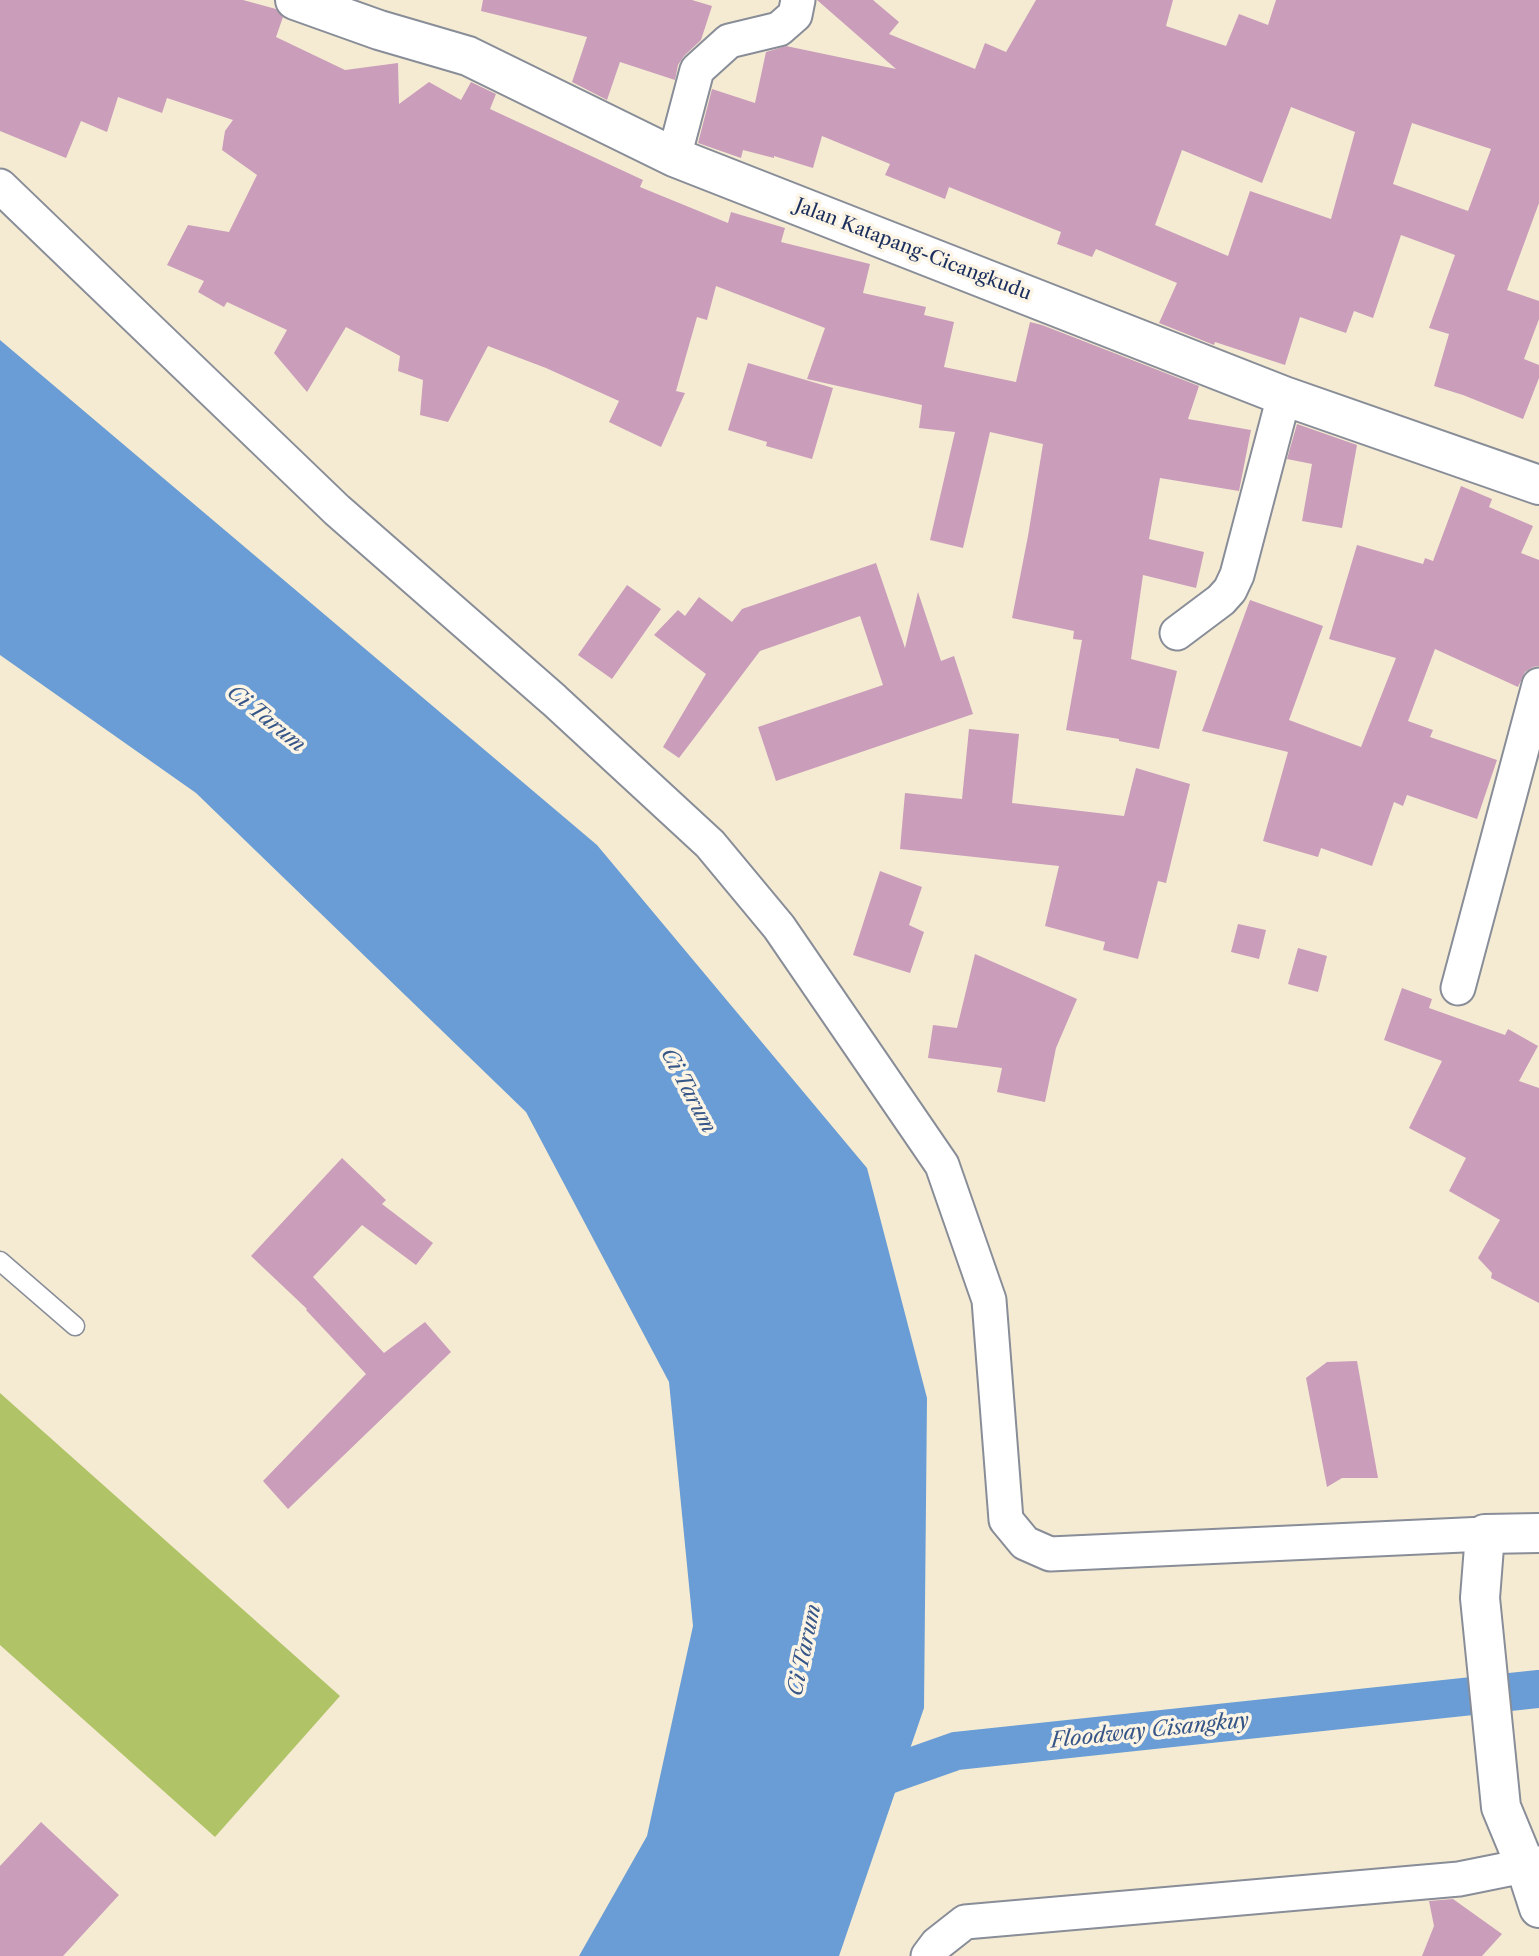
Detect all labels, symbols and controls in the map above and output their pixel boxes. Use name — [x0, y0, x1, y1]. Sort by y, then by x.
street label: Jalan Katapang-Cicangkudu — [792, 194, 1034, 306]
water label: Ci Tarum — [222, 680, 310, 758]
water label: Ci Tarum — [655, 1044, 721, 1138]
water label: Ci Tarum — [783, 1602, 827, 1698]
water label: Floodway Cisangkuy — [1050, 1708, 1250, 1754]

